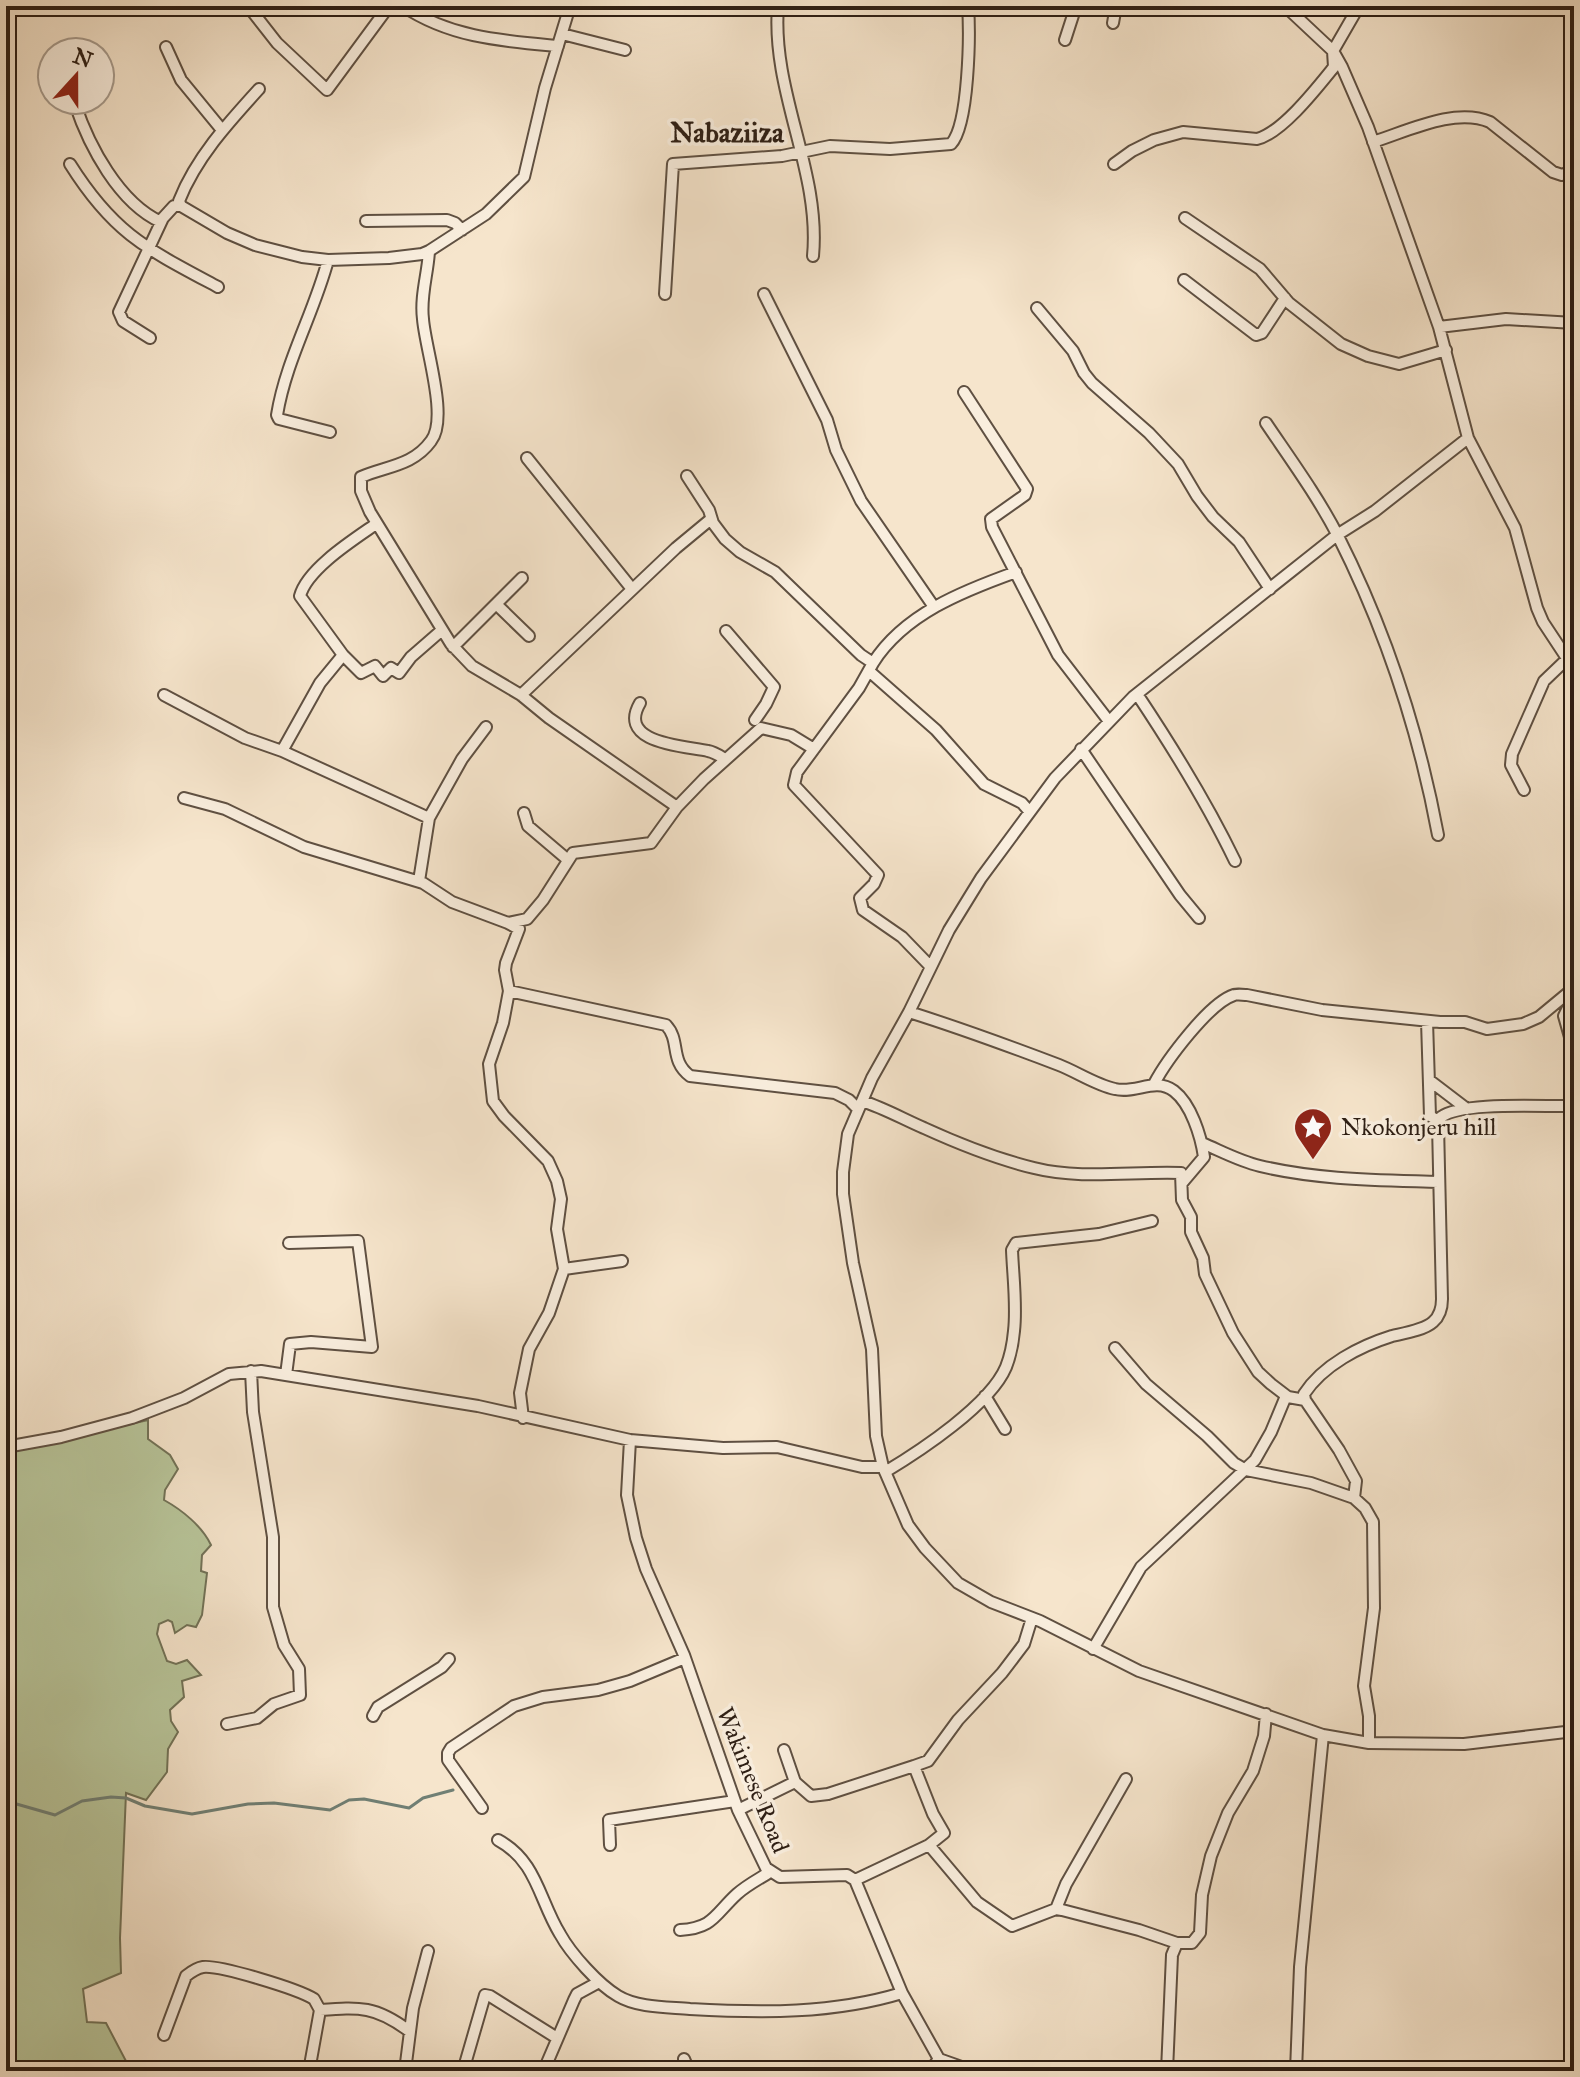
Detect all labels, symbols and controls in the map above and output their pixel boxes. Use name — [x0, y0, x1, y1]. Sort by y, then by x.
north arrow — [36, 36, 116, 116]
text: N — [69, 42, 97, 74]
district label: Nabaziiza — [670, 115, 785, 150]
place icon: Nkokonjeru hill — [1292, 1106, 1334, 1161]
place label: Nkokonjeru hill — [1341, 1112, 1497, 1142]
street label: Wakimese Road — [710, 1703, 796, 1857]

